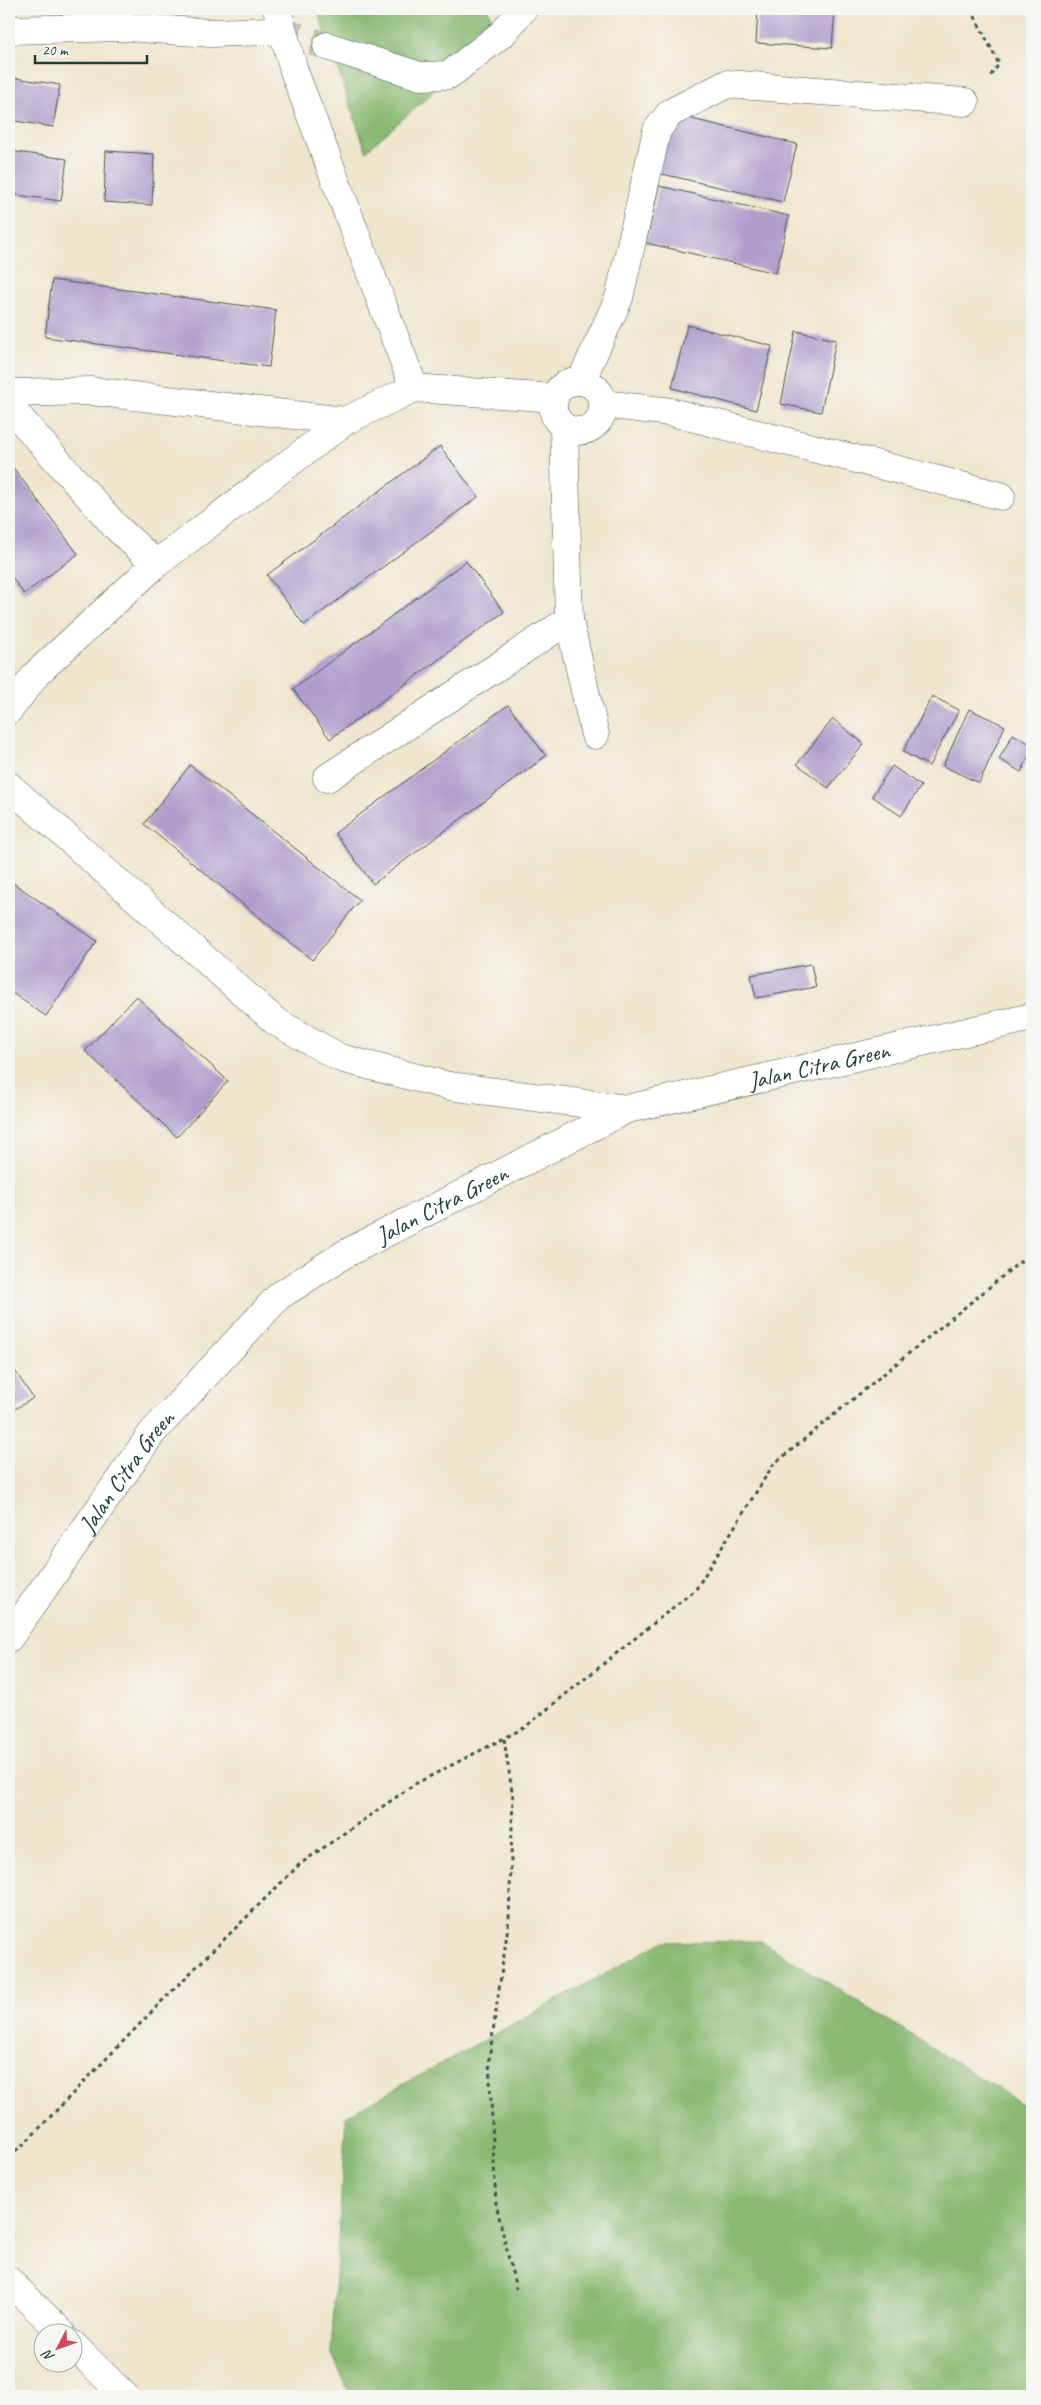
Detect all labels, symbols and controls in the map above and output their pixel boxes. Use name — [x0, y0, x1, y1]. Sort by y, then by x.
scale bar — [35, 32, 148, 64]
text: 20 m — [42, 41, 69, 60]
street label: Jalan Citra Green — [745, 1035, 894, 1096]
street label: Jalan Citra Green — [370, 1157, 514, 1251]
street label: Jalan Citra Green — [72, 1403, 181, 1539]
north arrow — [32, 2322, 82, 2372]
text: N — [38, 2346, 58, 2365]

